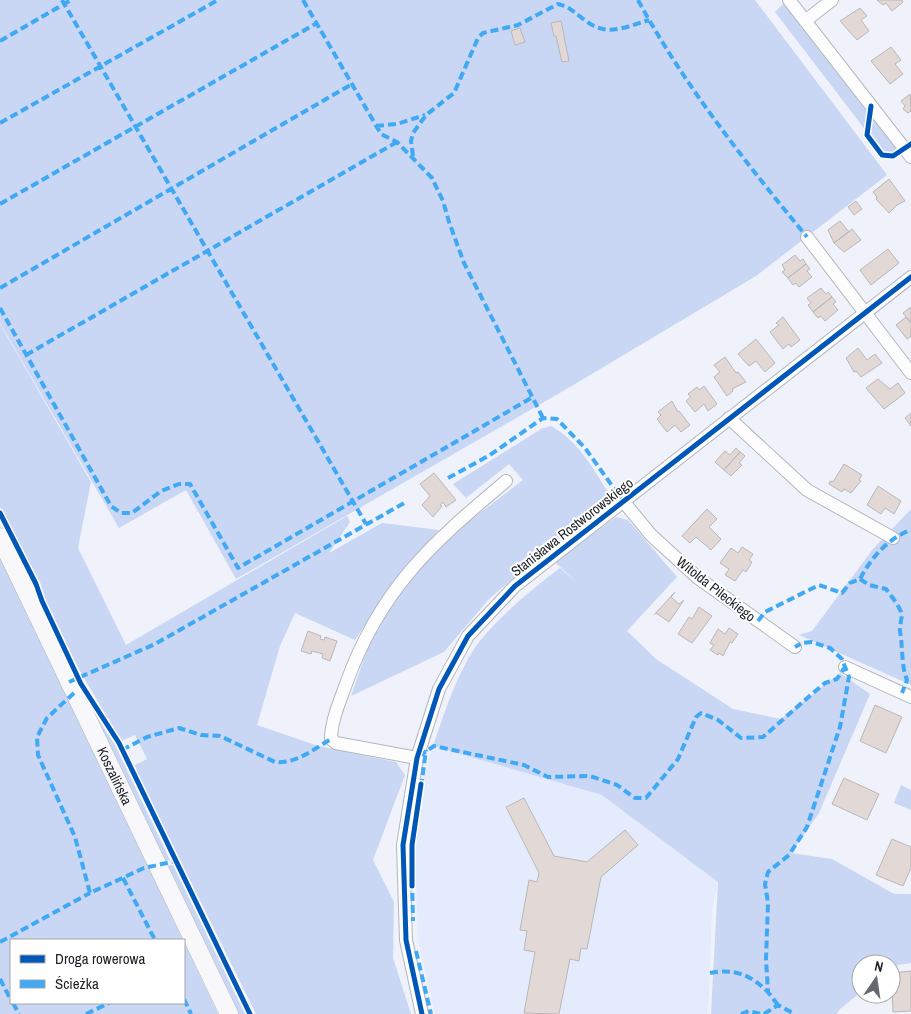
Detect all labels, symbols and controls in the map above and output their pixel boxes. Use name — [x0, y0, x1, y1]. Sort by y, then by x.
street label: Stanisława Rostworowskiego — [507, 474, 637, 580]
street label: Witolda Pileckiego — [673, 552, 759, 626]
street label: Koszalińska — [93, 744, 136, 808]
legend — [10, 939, 185, 1004]
text: Droga rowerowa — [55, 948, 145, 969]
north arrow — [851, 954, 901, 1004]
text: N — [873, 957, 885, 976]
text: Ścieżka — [55, 973, 99, 994]

